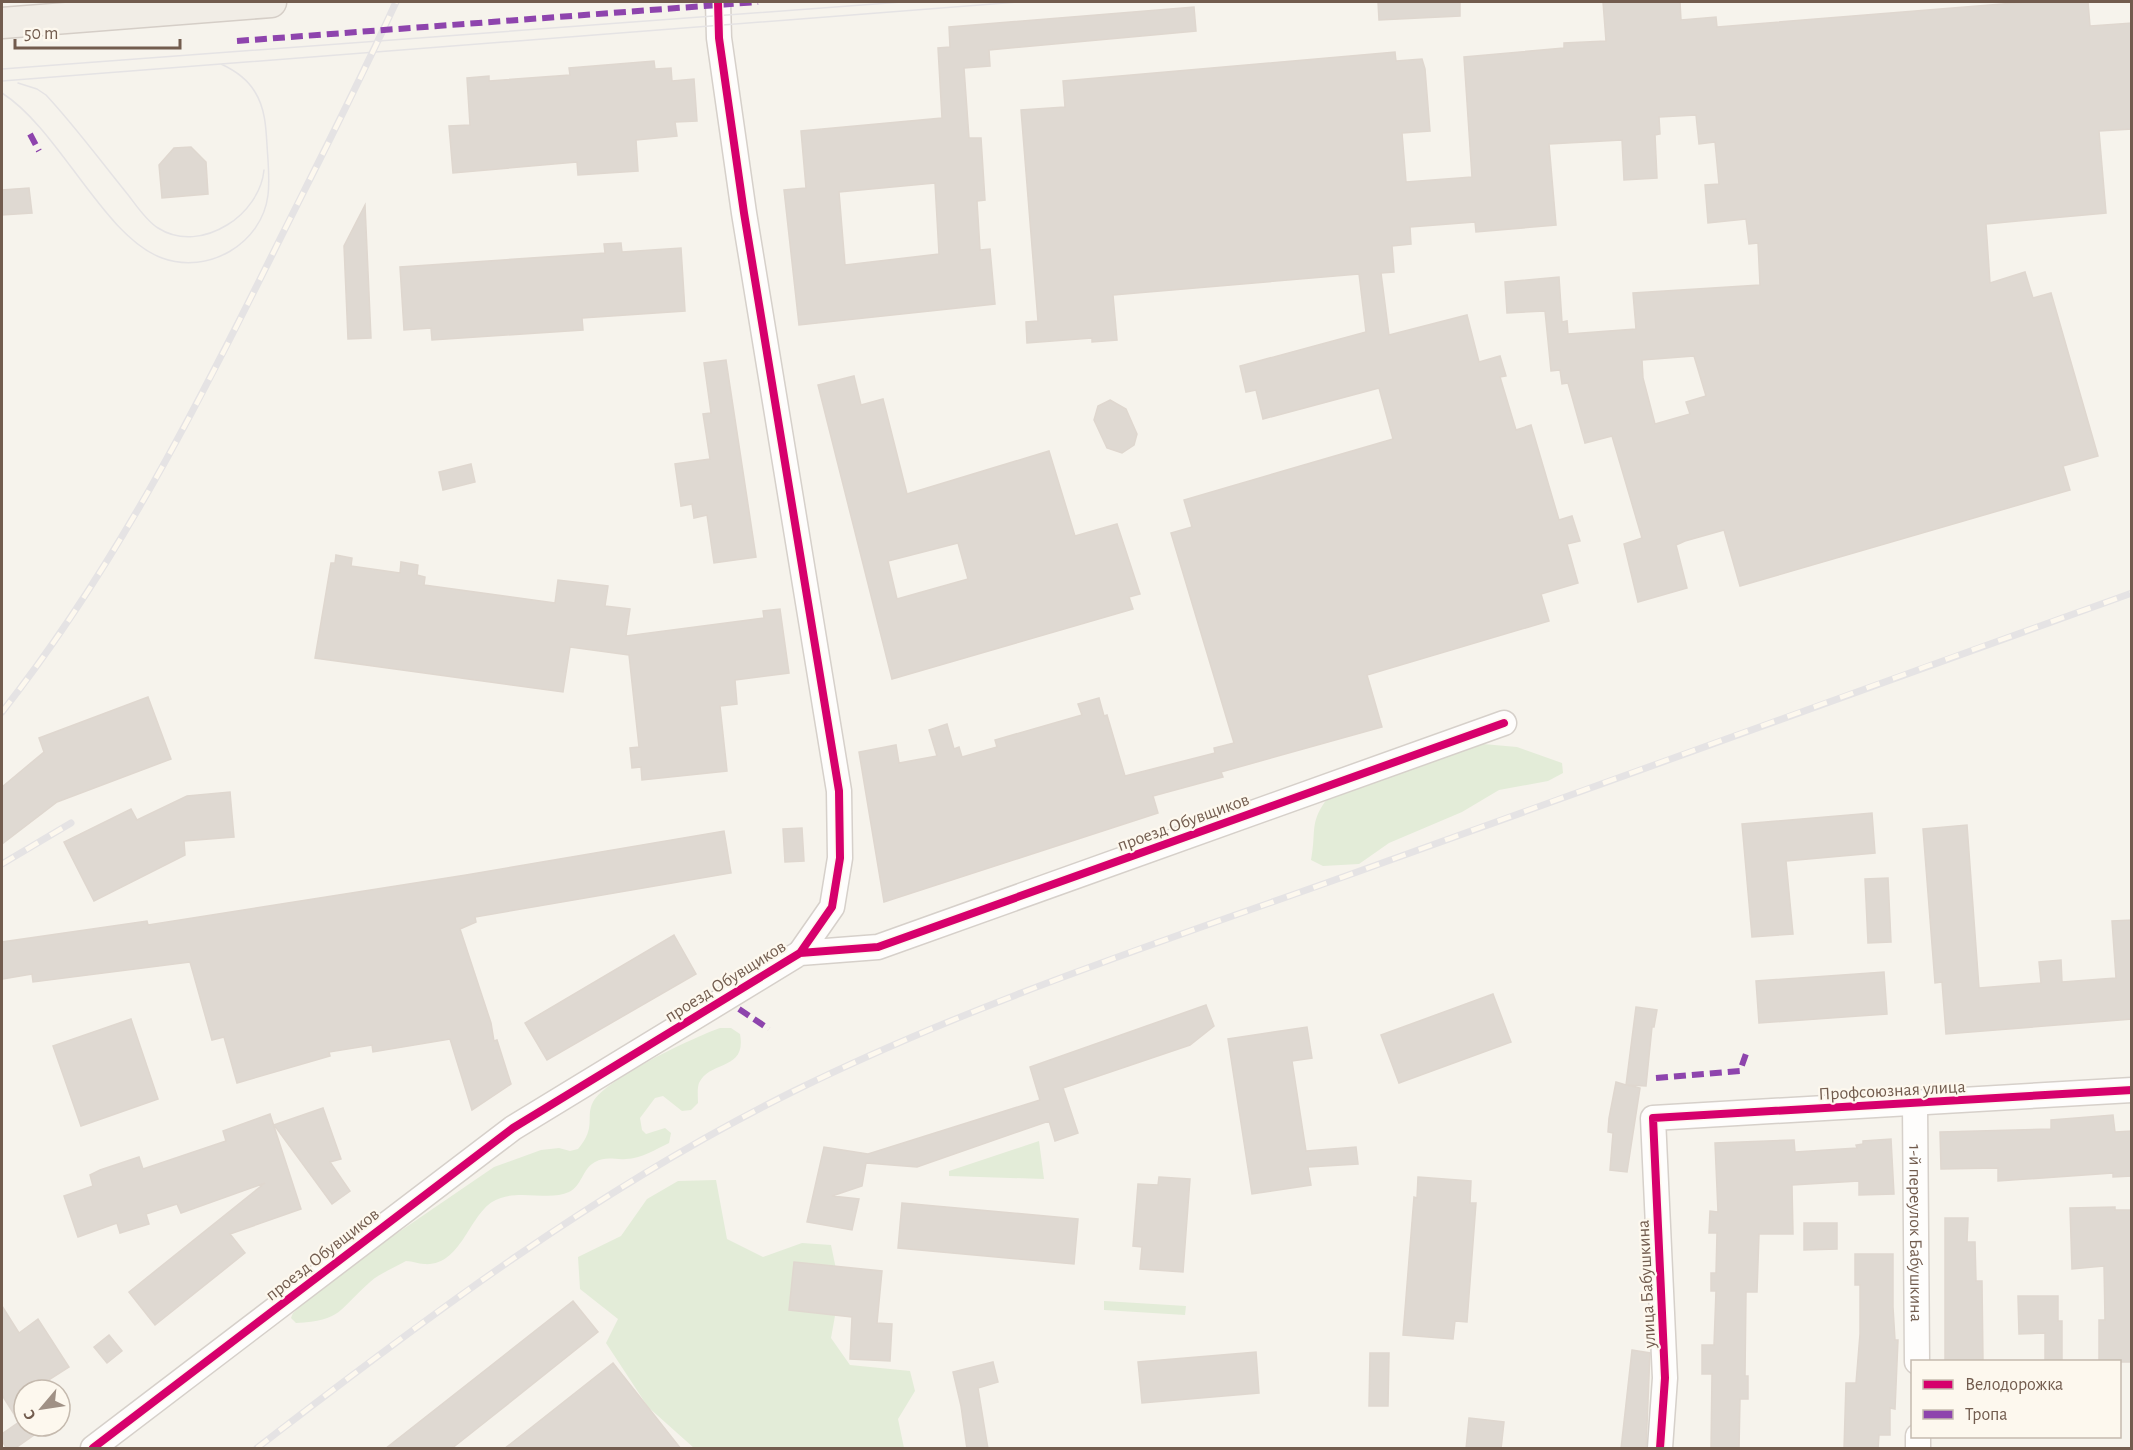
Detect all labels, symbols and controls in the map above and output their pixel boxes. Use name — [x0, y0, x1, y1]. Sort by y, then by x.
scale bar — [15, 12, 180, 50]
text: 50 m — [24, 25, 58, 43]
street label: проезд Обувщиков — [1115, 790, 1252, 855]
street label: проезд Обувщиков — [661, 937, 789, 1026]
street label: Профсоюзная улица — [1818, 1078, 1966, 1104]
street label: 1-й переулок Бабушкина — [1905, 1144, 1925, 1322]
street label: проезд Обувщиков — [262, 1204, 383, 1305]
street label: улица Бабушкина — [1634, 1219, 1659, 1350]
legend — [1911, 1360, 2121, 1438]
text: Велодорожка — [1965, 1376, 2063, 1394]
north arrow — [12, 1378, 72, 1438]
text: Тропа — [1965, 1406, 2008, 1424]
text: С — [21, 1407, 39, 1423]

